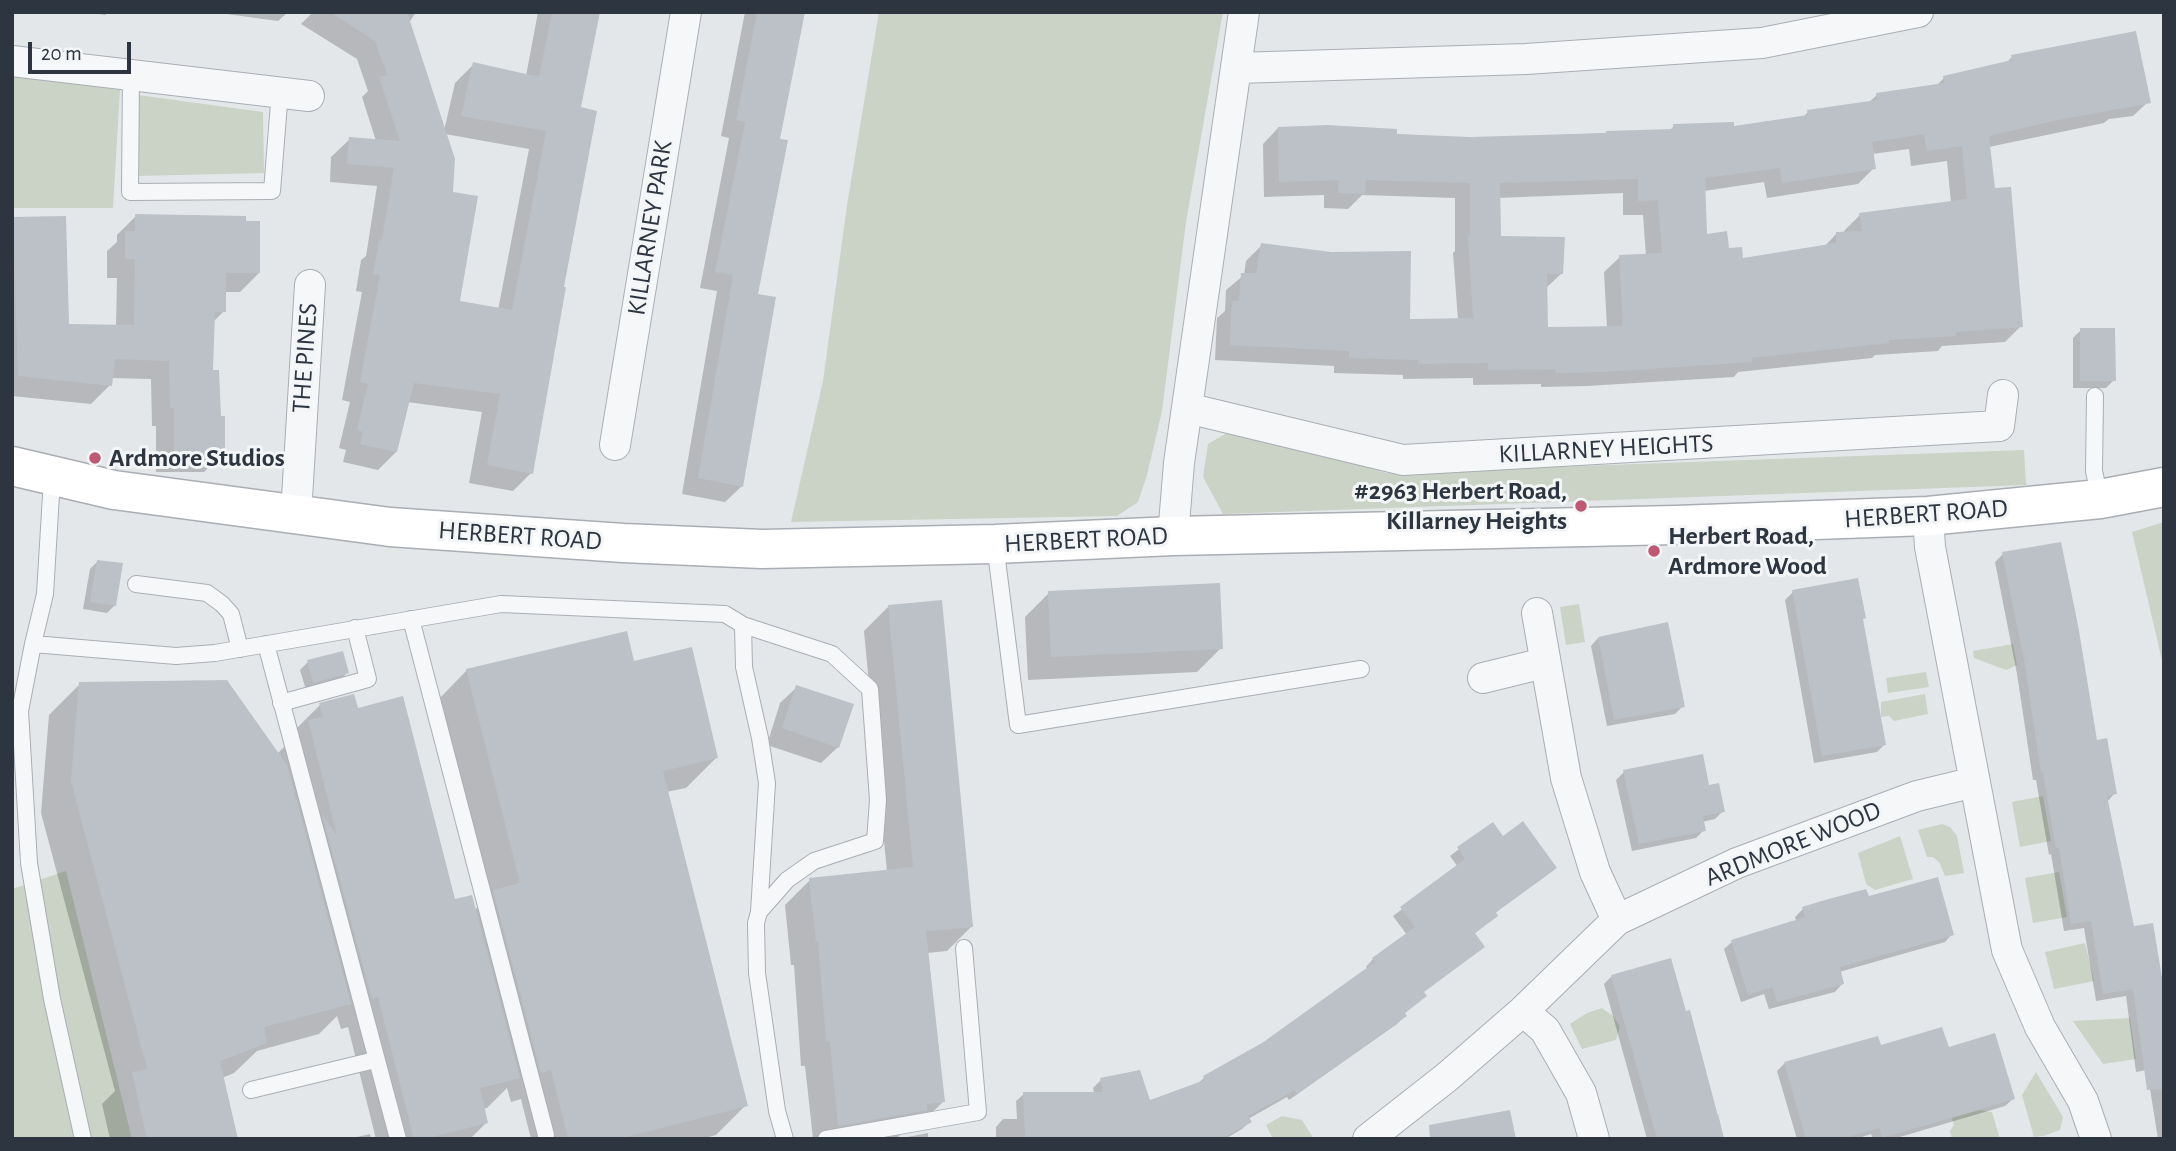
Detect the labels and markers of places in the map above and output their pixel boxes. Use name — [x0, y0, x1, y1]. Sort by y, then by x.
place label: Ardmore Studios — [109, 442, 285, 474]
marker: Ardmore Studios — [87, 450, 103, 466]
place label: #2963 Herbert Road, Killarney Heights — [1354, 475, 1567, 536]
marker: #2963 Herbert Road, Killarney Heights — [1573, 498, 1589, 514]
place label: Herbert Road, Ardmore Wood — [1668, 520, 1827, 582]
marker: Herbert Road, Ardmore Wood — [1646, 543, 1662, 559]

